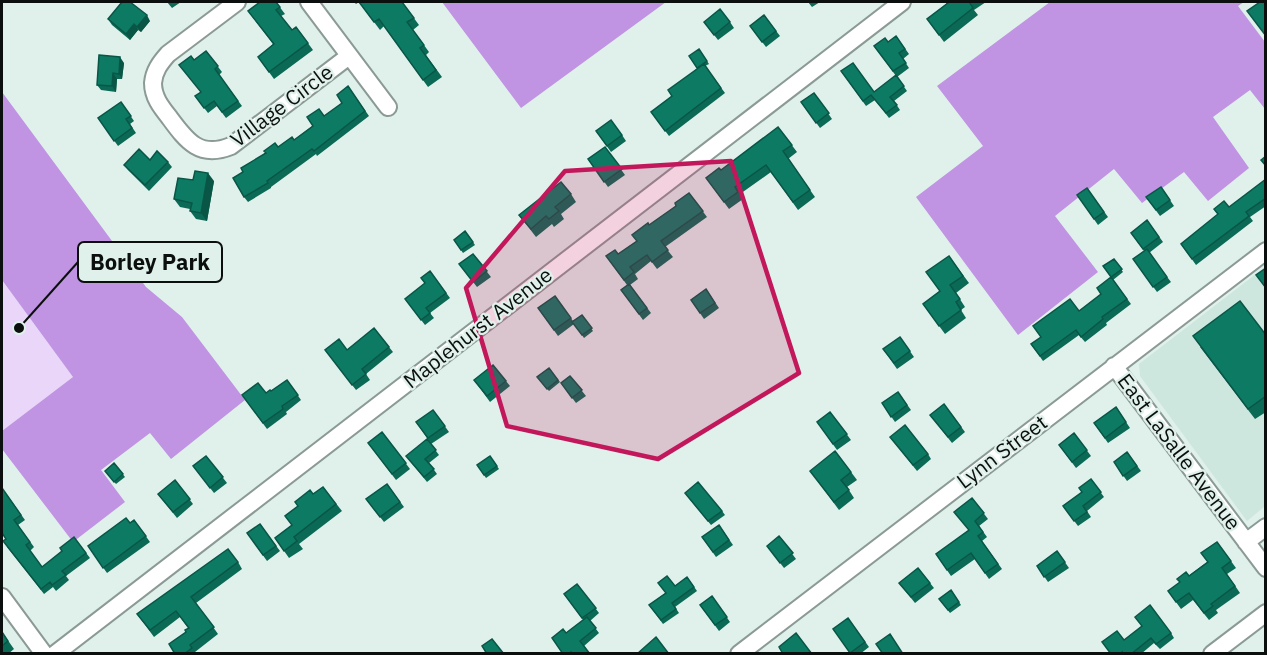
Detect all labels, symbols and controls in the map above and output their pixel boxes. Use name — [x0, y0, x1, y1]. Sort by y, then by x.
street label: Village Circle — [224, 57, 338, 153]
callout: Borley Park — [78, 242, 222, 282]
text: Borley Park — [90, 247, 210, 276]
street label: Maplehurst Avenue — [397, 260, 558, 394]
street label: East LaSalle Avenue — [1112, 368, 1248, 535]
street label: Lynn Street — [950, 408, 1052, 494]

